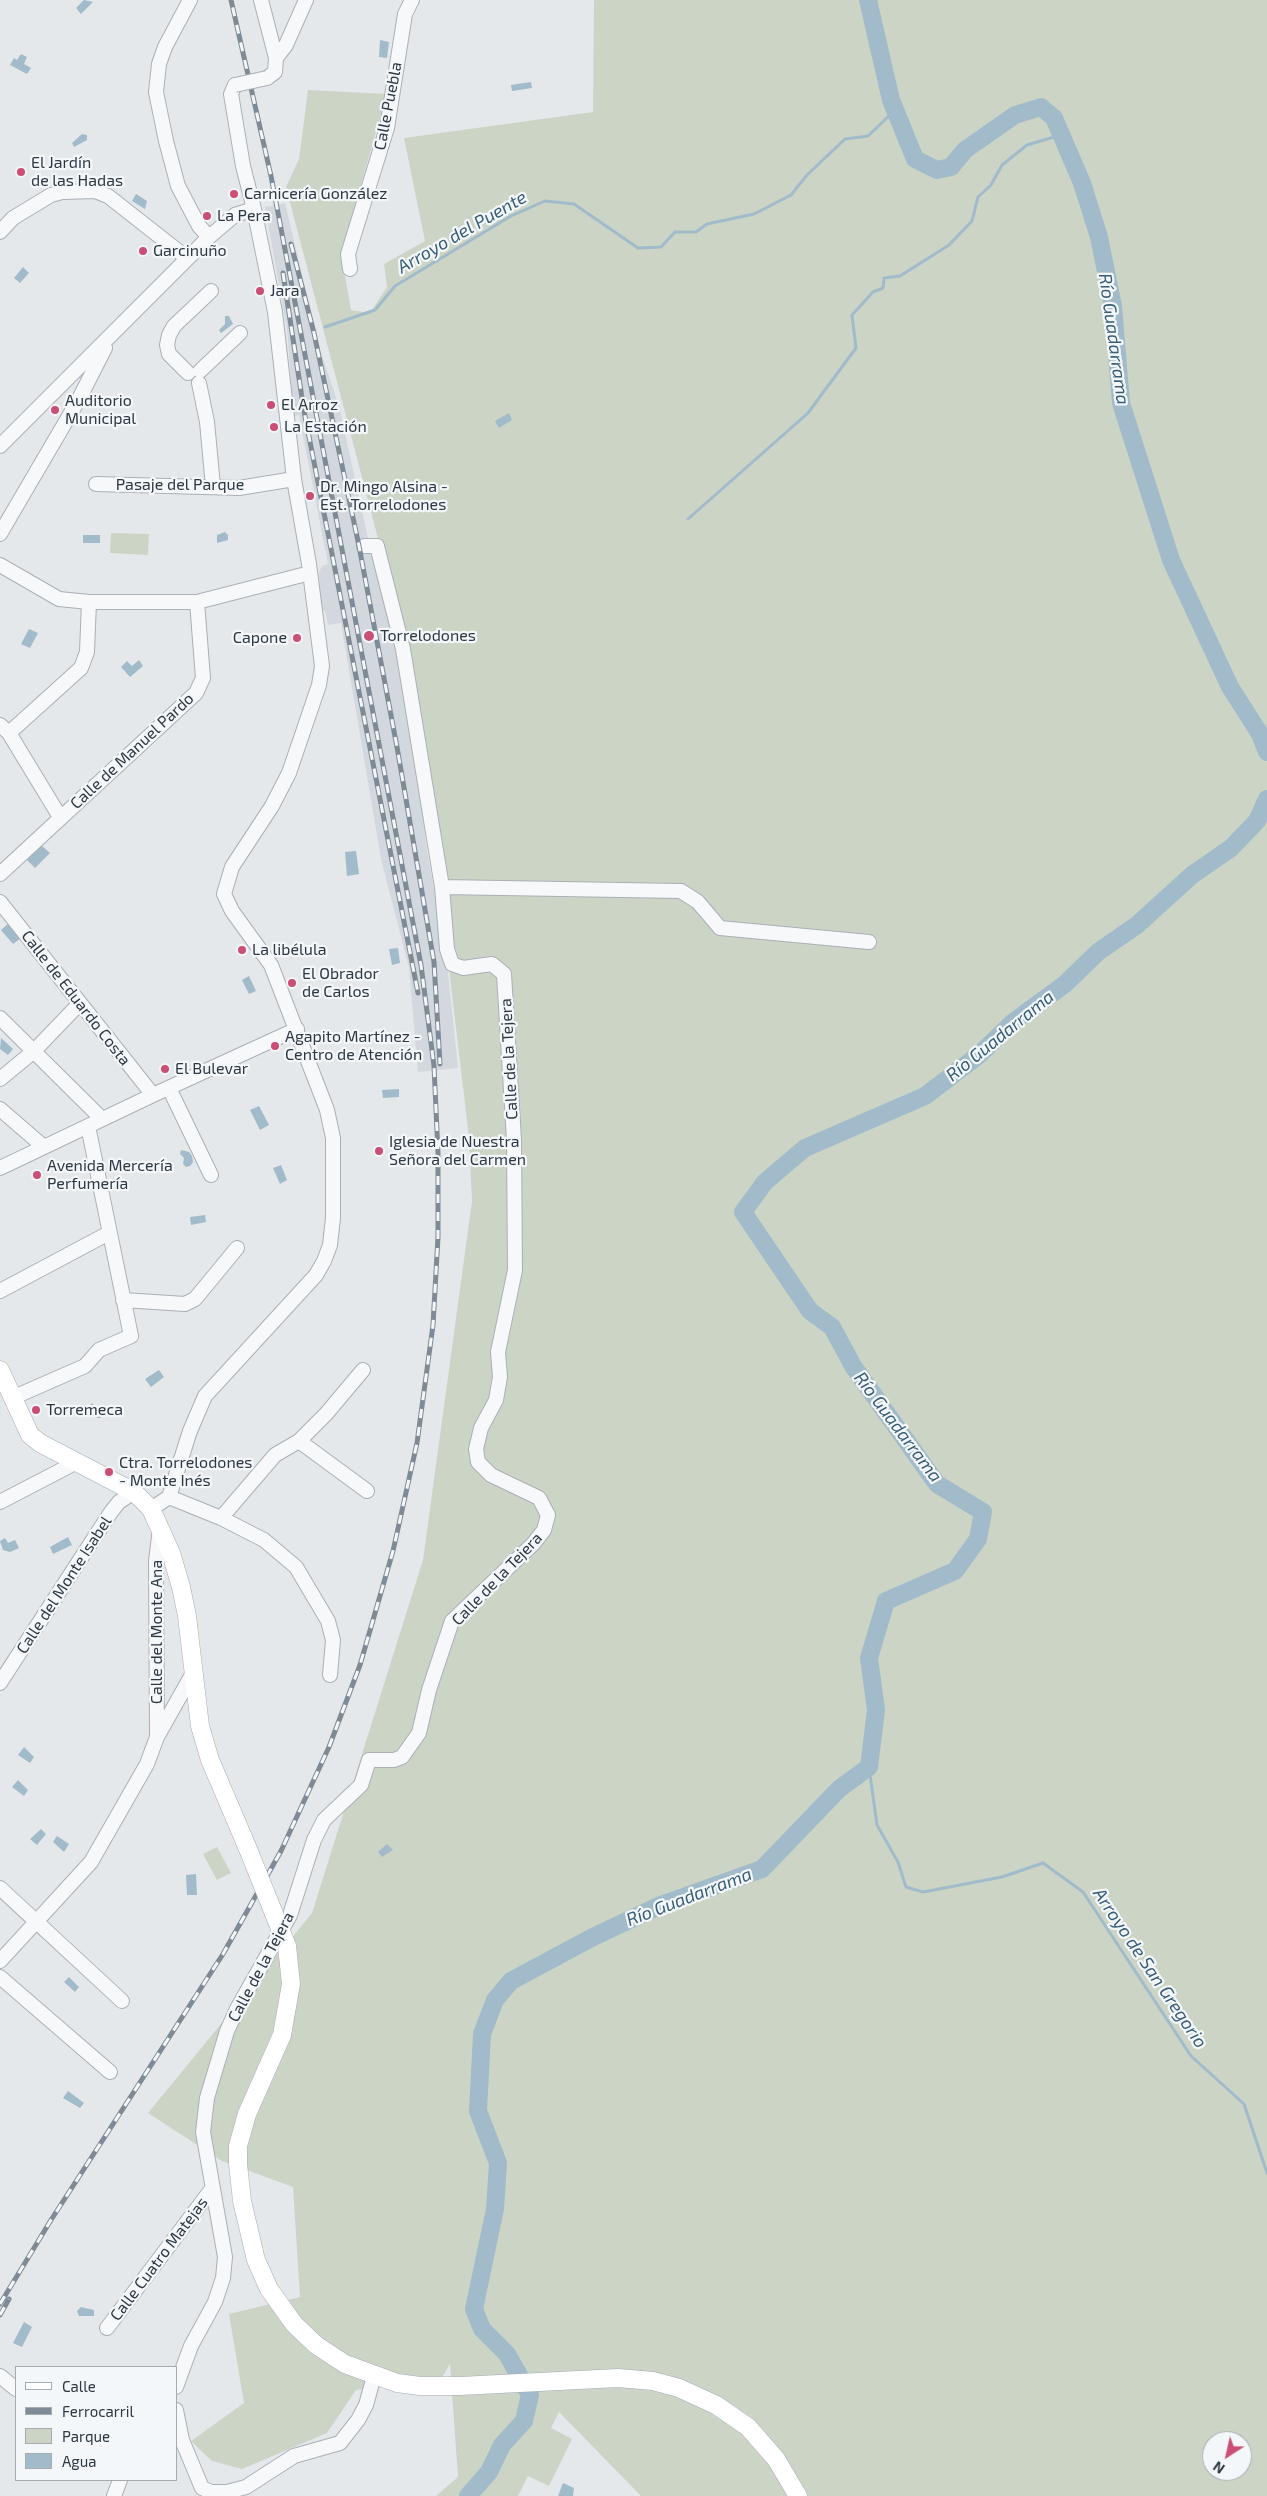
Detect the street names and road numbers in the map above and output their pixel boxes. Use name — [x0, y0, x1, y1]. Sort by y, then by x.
street label: Calle Puebla — [370, 60, 406, 152]
street label: Pasaje del Parque — [116, 475, 244, 495]
street label: Calle de Manuel Pardo — [66, 689, 198, 813]
street label: Calle de Eduardo Costa — [17, 927, 135, 1069]
street label: Calle de la Tejera — [496, 998, 522, 1120]
street label: Calle del Monte Isabel — [12, 1513, 116, 1657]
street label: Calle de la Tejera — [448, 1528, 546, 1630]
street label: Calle del Monte Ana — [147, 1560, 167, 1704]
street label: Calle de la Tejera — [224, 1909, 298, 2025]
street label: Calle Cuatro Matejas — [106, 2193, 212, 2325]

